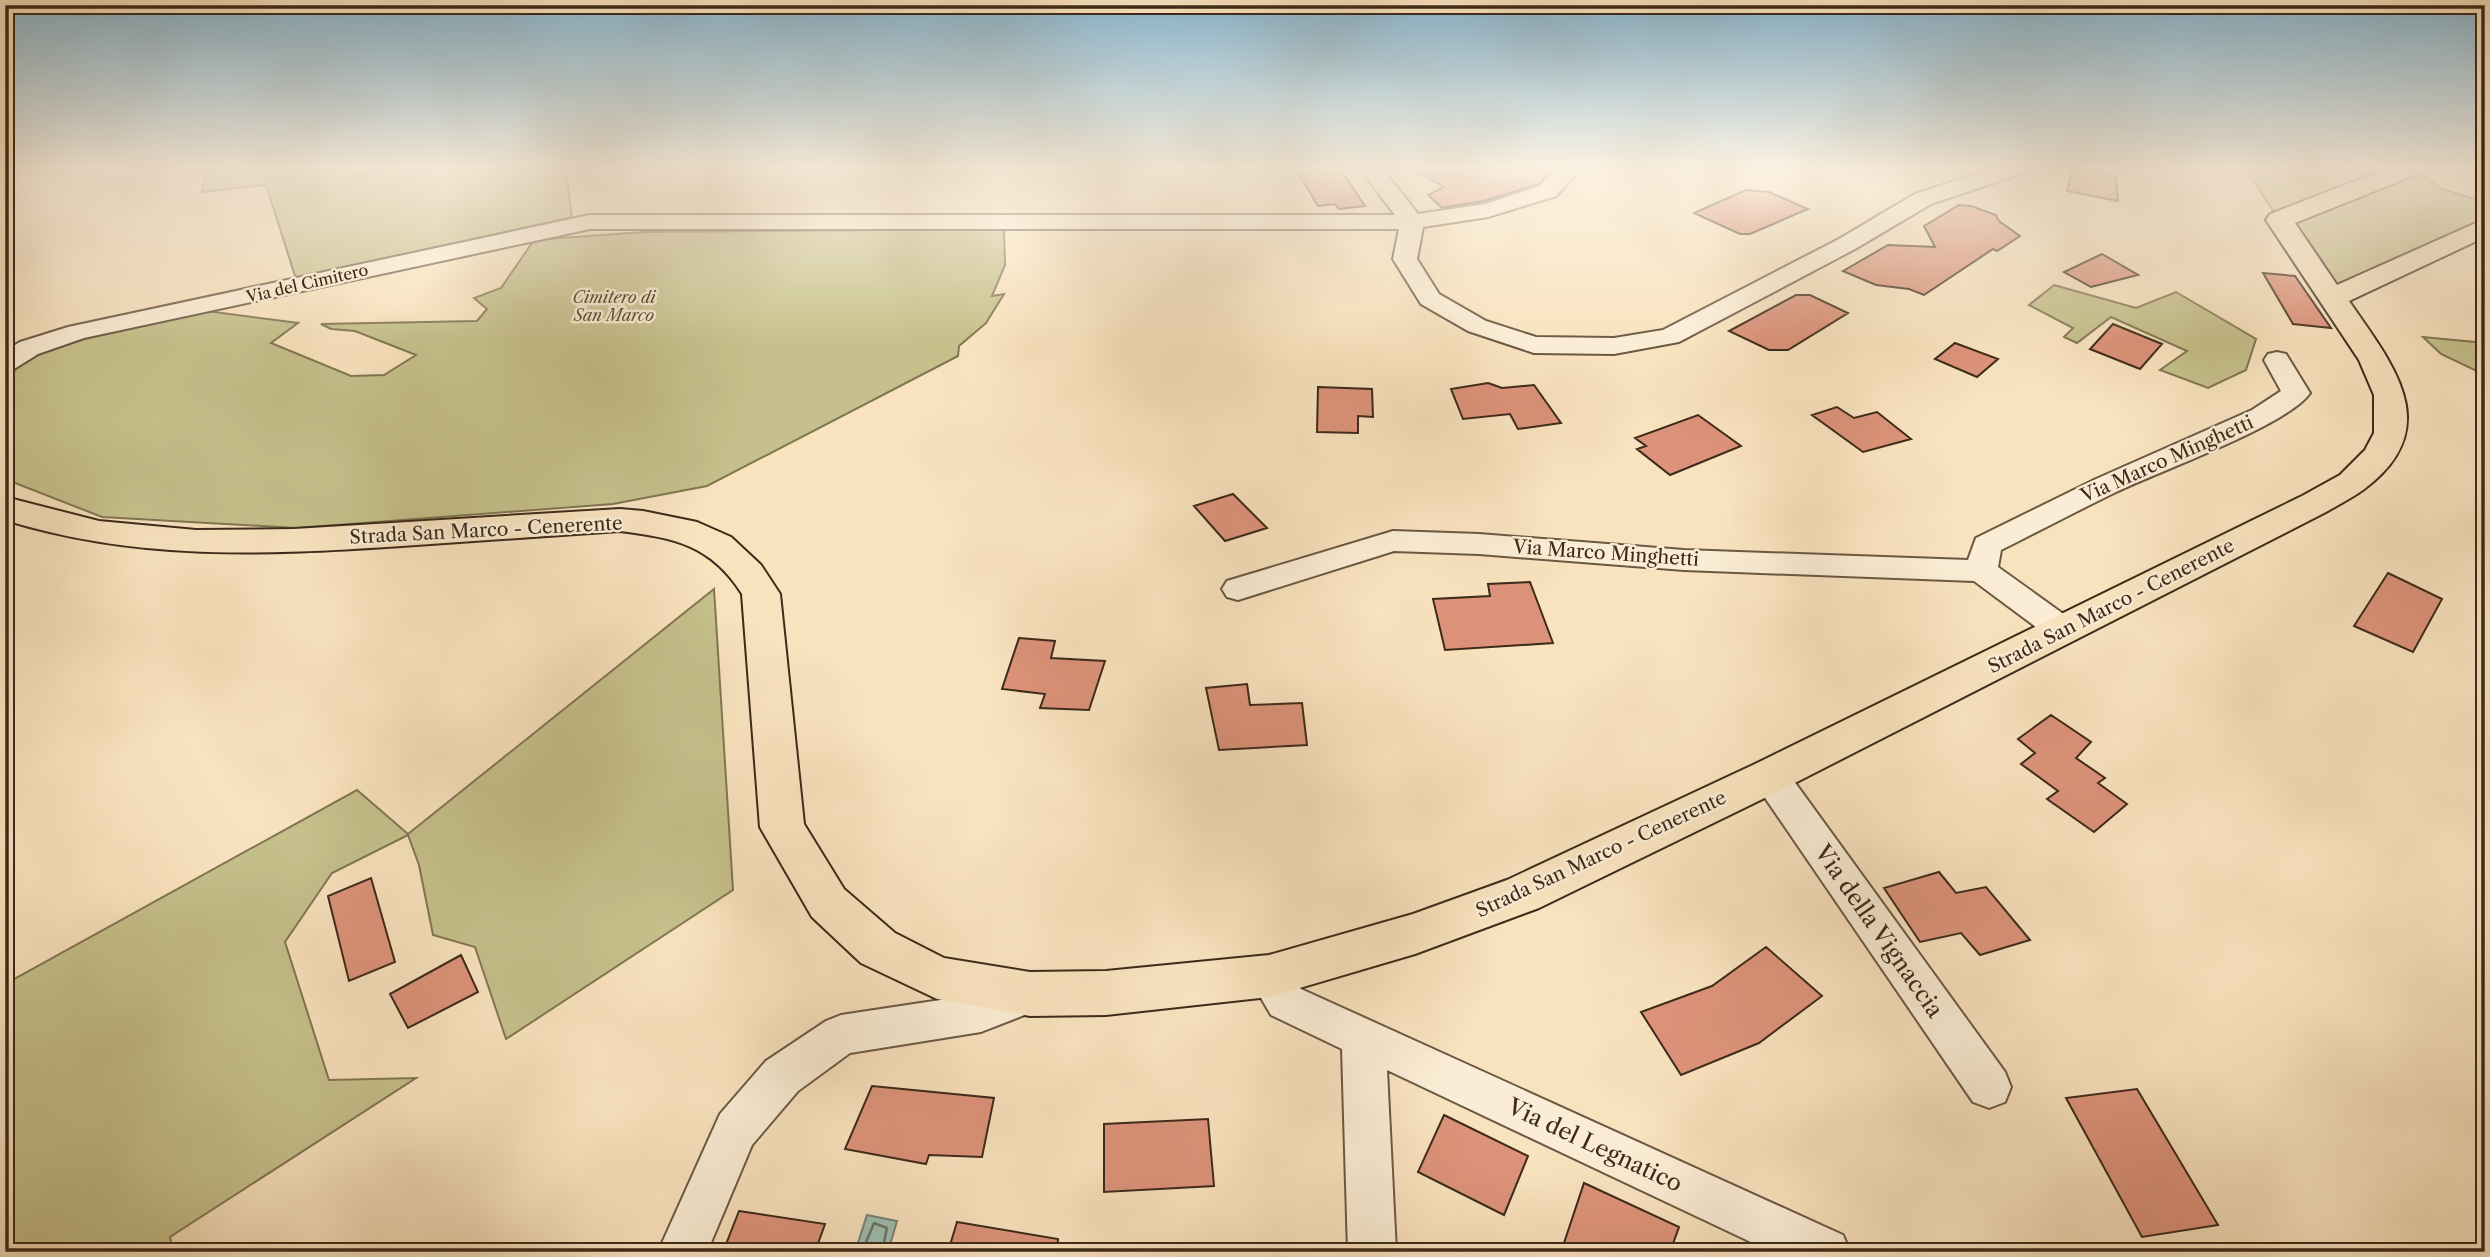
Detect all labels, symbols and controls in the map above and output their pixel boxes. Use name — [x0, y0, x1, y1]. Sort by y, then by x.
street label: Via del Cimitero — [243, 259, 370, 307]
park label: Cimitero di San Marco — [573, 287, 656, 325]
street label: Via Marco Minghetti — [2076, 410, 2257, 508]
street label: Strada San Marco - Cenerente — [349, 511, 623, 549]
street label: Strada San Marco - Cenerente — [1984, 534, 2238, 678]
street label: Via Marco Minghetti — [1511, 535, 1700, 571]
street label: Strada San Marco - Cenerente — [1472, 786, 1730, 922]
street label: Via della Vignaccia — [1808, 838, 1950, 1024]
street label: Via del Legnatico — [1502, 1092, 1687, 1198]

